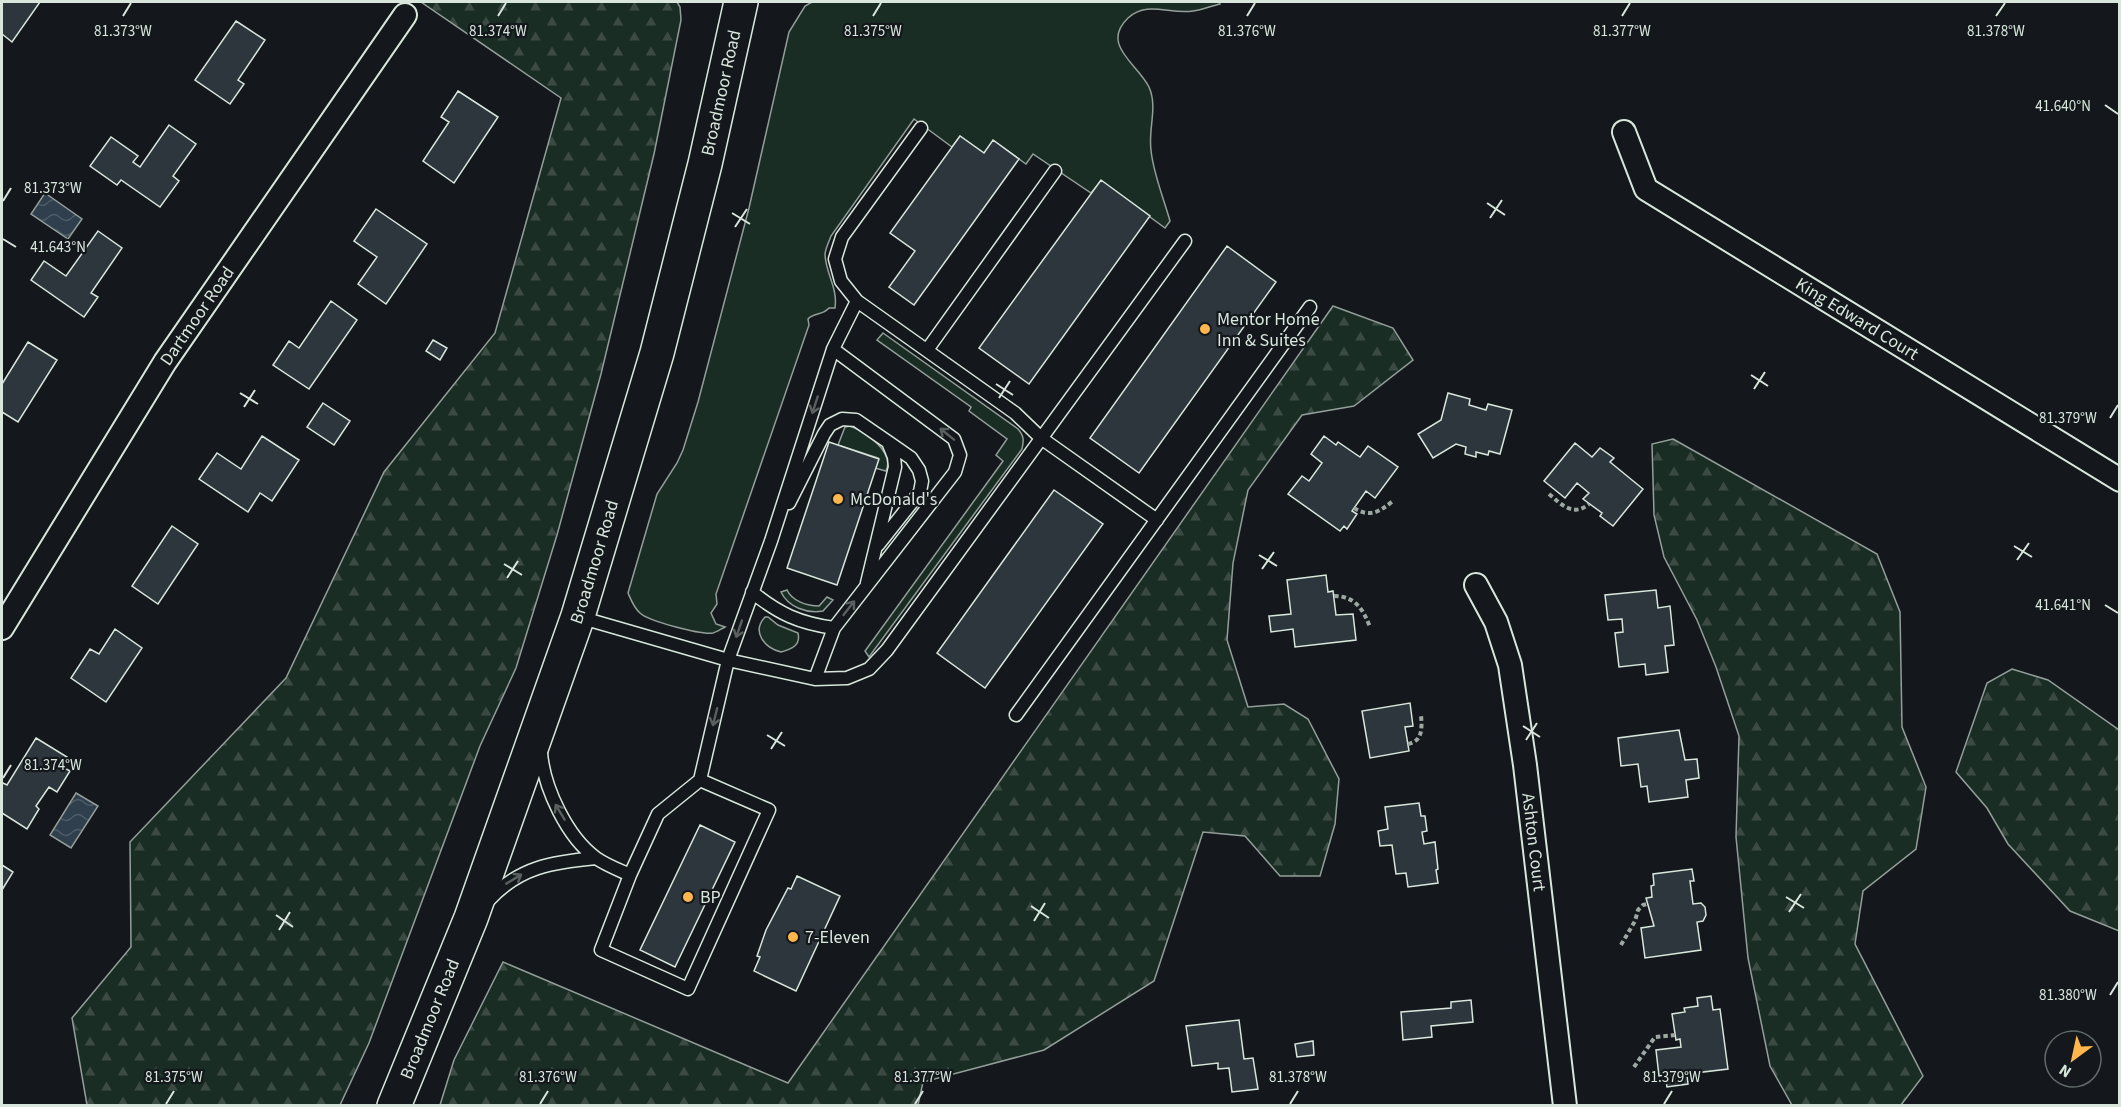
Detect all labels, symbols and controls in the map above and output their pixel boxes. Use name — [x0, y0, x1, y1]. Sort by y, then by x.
text: 81.373°W — [94, 21, 152, 42]
text: 81.374°W — [469, 21, 527, 42]
text: 81.375°W — [844, 21, 902, 42]
text: 81.376°W — [1218, 21, 1276, 42]
text: 81.377°W — [1593, 21, 1651, 42]
text: 81.378°W — [1967, 21, 2025, 42]
street label: Broadmoor Road — [695, 28, 747, 158]
text: 41.640°N — [2035, 96, 2091, 117]
text: 81.373°W — [24, 178, 82, 199]
text: 41.643°N — [30, 237, 86, 258]
street label: Dartmoor Road — [154, 262, 240, 371]
street label: King Edward Court — [1791, 272, 1923, 367]
place label: Mentor Home Inn & Suites — [1217, 307, 1320, 353]
marker: Mentor Home Inn & Suites — [1198, 322, 1212, 336]
one-way arrow — [809, 395, 820, 414]
text: 81.379°W — [2039, 408, 2097, 429]
one-way arrow — [939, 428, 955, 441]
place label: McDonald's — [850, 487, 937, 512]
marker: McDonald's — [831, 492, 845, 506]
street label: Broadmoor Road — [564, 497, 625, 628]
text: 41.641°N — [2035, 595, 2091, 616]
one-way arrow — [843, 600, 856, 616]
one-way arrow — [732, 619, 743, 638]
one-way arrow — [708, 707, 720, 726]
text: 81.374°W — [24, 755, 82, 776]
street label: Ashton Court — [1515, 792, 1552, 893]
one-way arrow — [554, 804, 565, 822]
one-way arrow — [505, 872, 522, 884]
place label: BP — [700, 885, 721, 910]
marker: BP — [681, 890, 695, 904]
place label: 7-Eleven — [805, 925, 870, 950]
marker: 7-Eleven — [786, 930, 800, 944]
street label: Broadmoor Road — [394, 955, 466, 1083]
text: 81.380°W — [2039, 985, 2097, 1006]
north arrow — [2043, 1029, 2103, 1089]
text: N — [2055, 1059, 2076, 1083]
text: 81.375°W — [145, 1067, 203, 1088]
text: 81.376°W — [519, 1067, 577, 1088]
text: 81.377°W — [894, 1067, 952, 1088]
text: 81.378°W — [1269, 1067, 1327, 1088]
text: 81.379°W — [1643, 1067, 1701, 1088]

